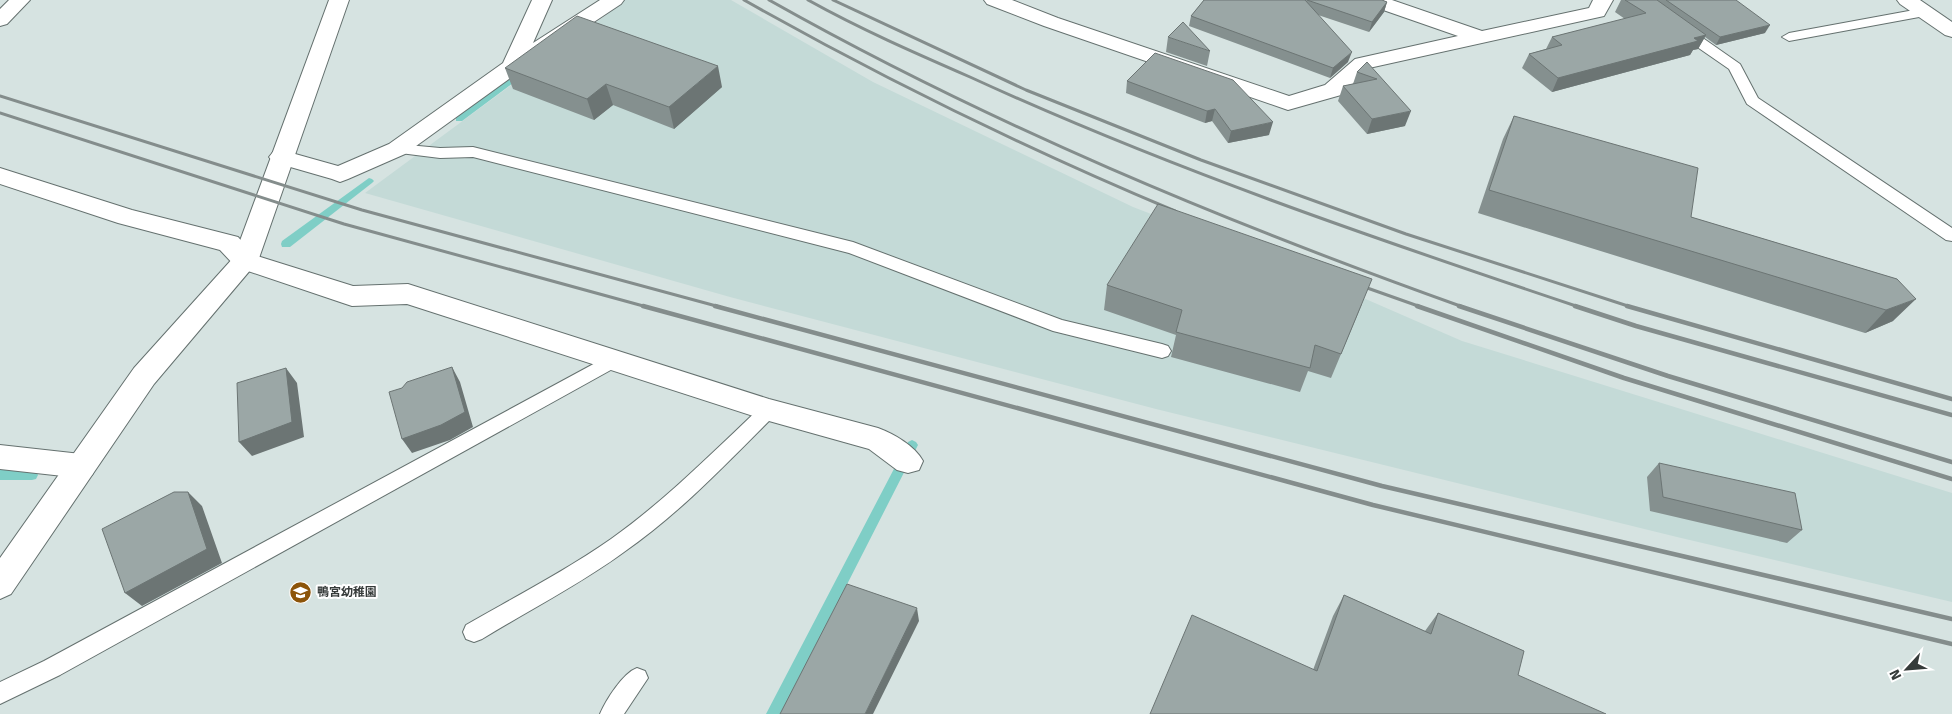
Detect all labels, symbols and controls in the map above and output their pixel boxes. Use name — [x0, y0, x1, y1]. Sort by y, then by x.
school or university icon: 鴨宮幼稚園 — [289, 580, 313, 604]
place label: 鴨宮幼稚園 — [317, 585, 377, 599]
north arrow — [1882, 644, 1932, 694]
text: N — [1886, 667, 1905, 682]

